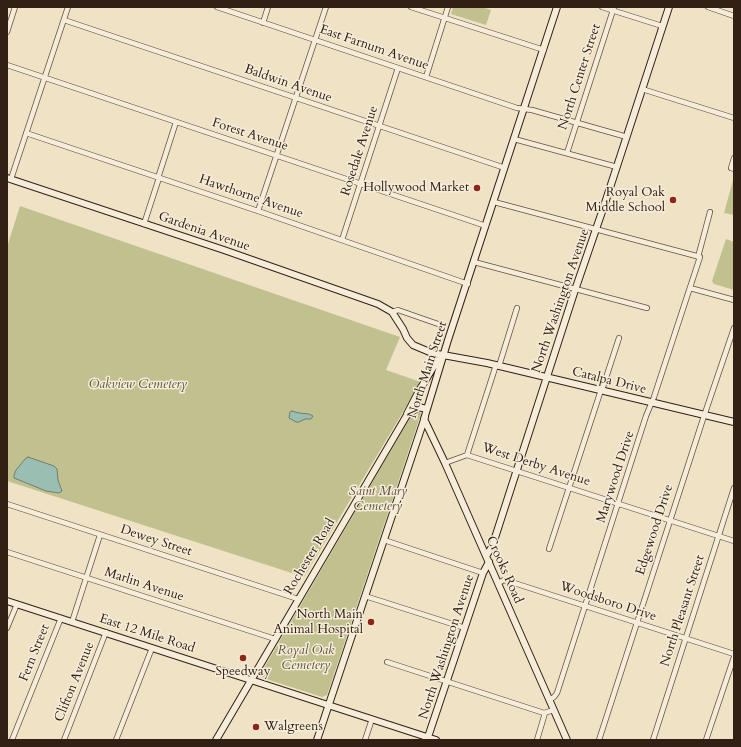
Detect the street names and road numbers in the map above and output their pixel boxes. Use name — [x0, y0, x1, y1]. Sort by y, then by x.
street label: East Farnum Avenue — [317, 22, 431, 74]
street label: North Center Street — [556, 22, 604, 132]
street label: Baldwin Avenue — [242, 62, 334, 106]
street label: Rosedale Avenue — [338, 104, 382, 198]
street label: Forest Avenue — [210, 115, 290, 155]
street label: Hawthorne Avenue — [197, 172, 305, 222]
street label: Gardenia Avenue — [156, 209, 252, 255]
street label: North Washington Avenue — [529, 227, 593, 375]
street label: North Main Street — [405, 319, 451, 421]
street label: Catalpa Drive — [570, 364, 648, 398]
street label: Marywood Drive — [594, 429, 638, 525]
street label: West Derby Avenue — [480, 440, 592, 490]
street label: Edgewood Drive — [633, 483, 677, 577]
street label: Rochester Road — [281, 516, 339, 598]
street label: Dewey Street — [118, 522, 194, 560]
street label: Crooks Road — [482, 534, 526, 606]
street label: North Pleasant Street — [658, 553, 708, 669]
street label: Marlin Avenue — [102, 565, 186, 605]
street label: North Washington Avenue — [416, 573, 478, 721]
street label: Woodsboro Drive — [558, 579, 658, 625]
street label: East 12 Mile Road — [97, 611, 197, 657]
street label: Fern Street — [16, 622, 54, 684]
street label: Clifton Avenue — [52, 640, 98, 724]

